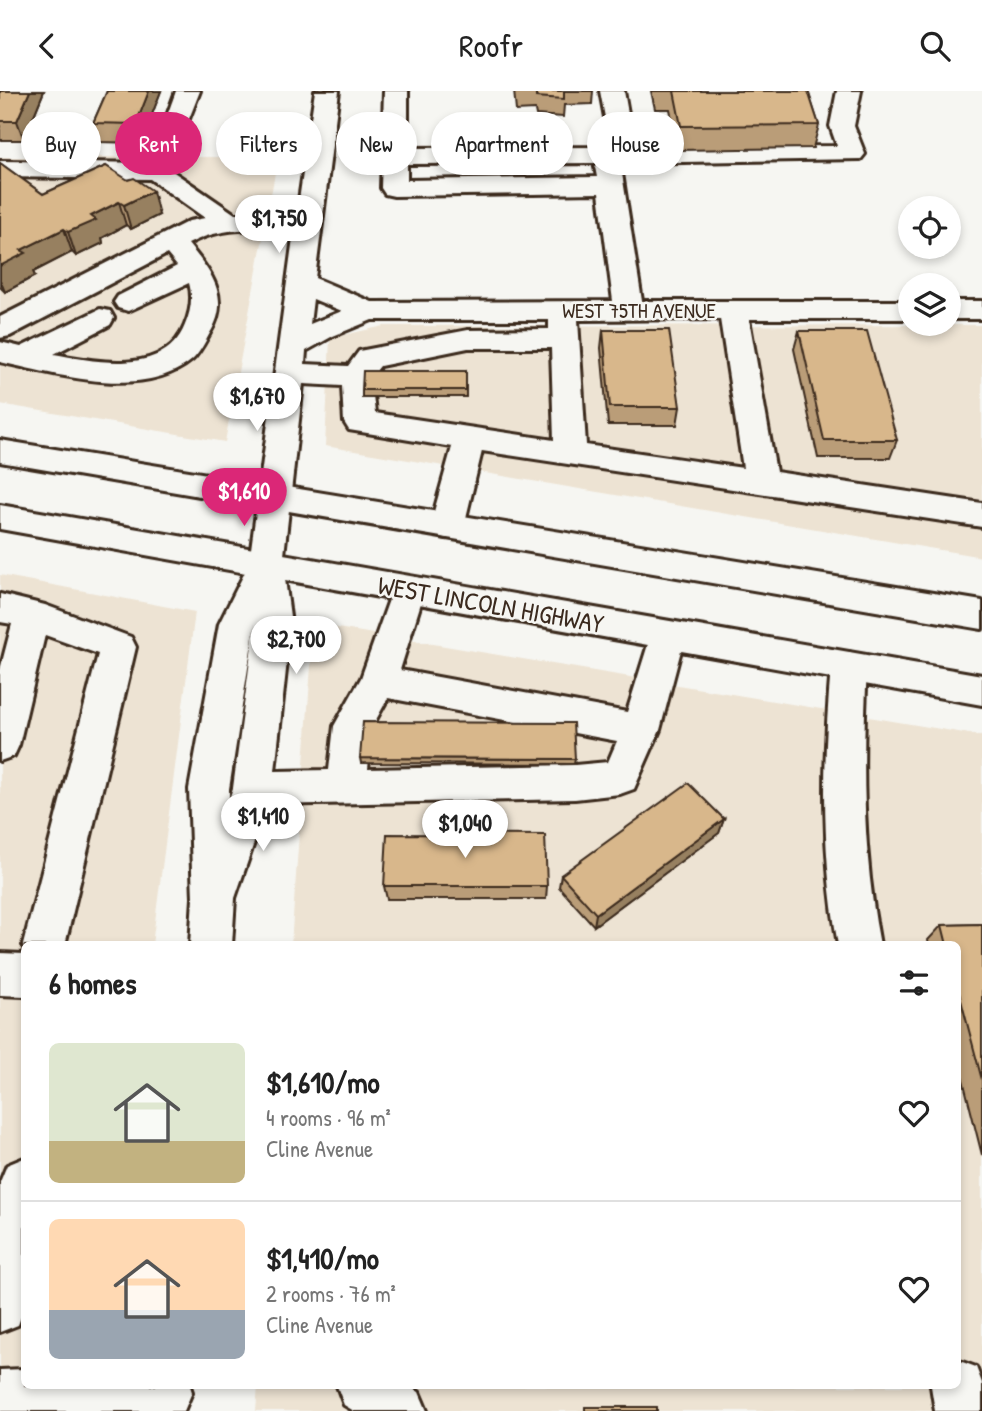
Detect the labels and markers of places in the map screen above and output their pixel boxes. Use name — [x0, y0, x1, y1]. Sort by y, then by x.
pin: $1,750 — [222, 195, 336, 255]
pin: $1,670 — [200, 373, 314, 433]
pin: $1,610 — [187, 469, 301, 528]
pin: $2,700 — [239, 617, 353, 676]
pin: $1,410 — [206, 793, 320, 853]
pin: $1,040 — [408, 801, 522, 860]

